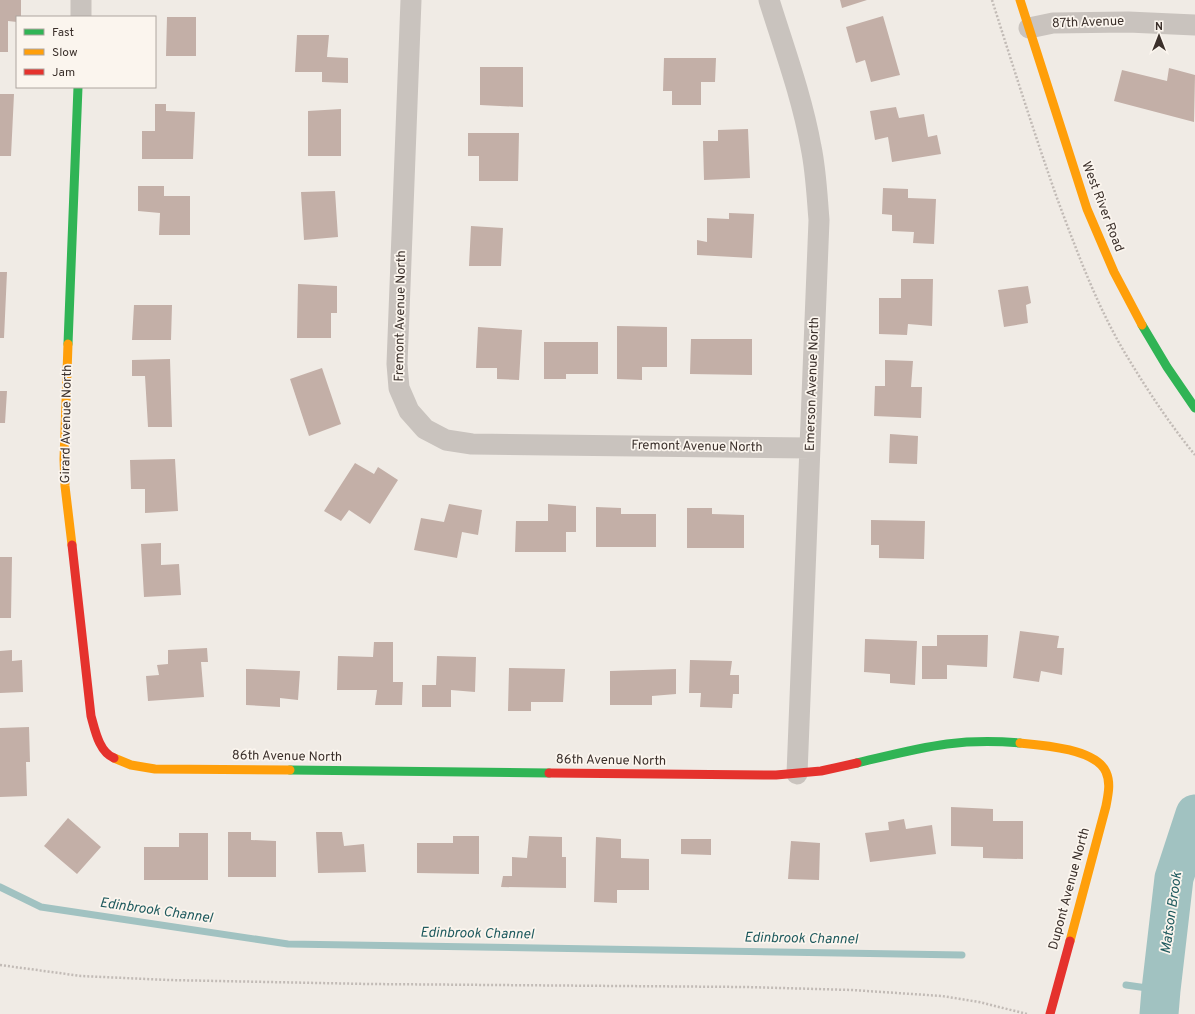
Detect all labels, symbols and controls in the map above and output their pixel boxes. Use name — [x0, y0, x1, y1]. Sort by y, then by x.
street label: 87th Avenue — [1052, 14, 1124, 32]
legend — [16, 16, 156, 88]
north arrow — [1139, 16, 1179, 56]
text: N — [1155, 20, 1163, 34]
text: Fast — [52, 25, 74, 41]
text: Slow — [52, 45, 78, 61]
text: Jam — [52, 65, 75, 81]
street label: West River Road — [1077, 160, 1127, 254]
street label: Fremont Avenue North — [392, 250, 410, 382]
street label: Emerson Avenue North — [803, 317, 823, 451]
street label: Girard Avenue North — [58, 364, 76, 484]
street label: Fremont Avenue North — [631, 438, 763, 456]
street label: 86th Avenue North — [232, 748, 342, 766]
street label: 86th Avenue North — [556, 752, 666, 770]
street label: Dupont Avenue North — [1046, 826, 1094, 952]
water label: Matson Brook — [1158, 870, 1186, 955]
water label: Edinbrook Channel — [98, 895, 215, 928]
water label: Edinbrook Channel — [420, 925, 535, 944]
water label: Edinbrook Channel — [744, 930, 859, 949]

